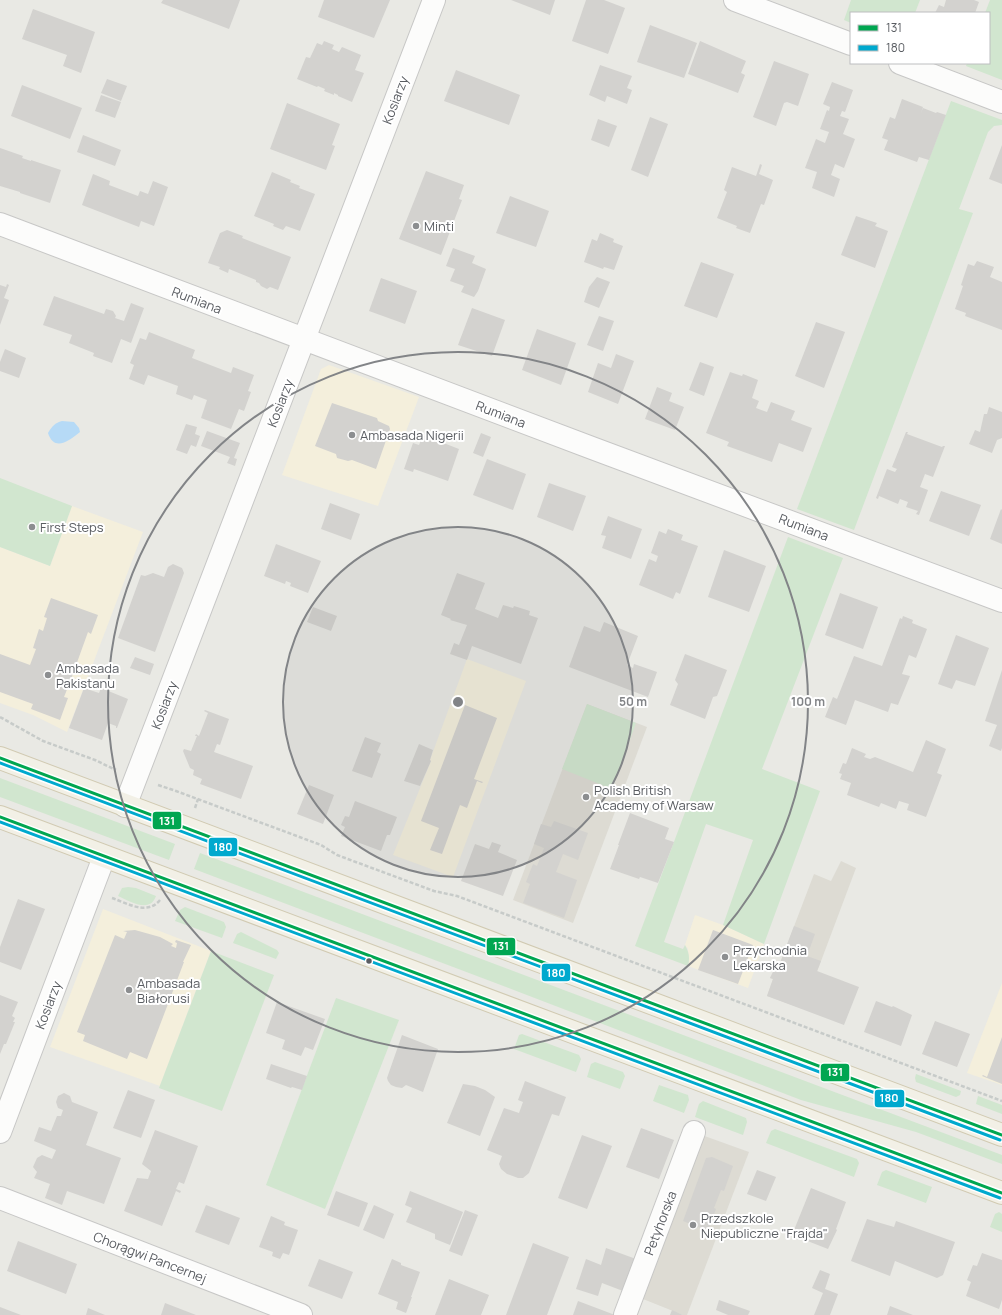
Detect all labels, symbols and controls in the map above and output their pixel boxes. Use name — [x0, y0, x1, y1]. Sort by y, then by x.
legend — [850, 12, 990, 64]
text: 131 — [886, 19, 902, 36]
text: 180 — [886, 39, 905, 56]
street label: Kosiarzy — [378, 73, 412, 127]
place label: Minti — [424, 217, 454, 235]
marker: Minti — [411, 221, 421, 231]
street label: Rumiana — [169, 282, 225, 318]
street label: Kosiarzy — [263, 376, 297, 430]
street label: Rumiana — [473, 396, 529, 432]
place label: Ambasada Nigerii — [360, 426, 464, 444]
marker: Ambasada Nigerii — [347, 430, 357, 440]
street label: Rumiana — [776, 509, 832, 545]
place label: First Steps — [40, 518, 104, 536]
marker: First Steps — [27, 522, 37, 532]
place label: Ambasada Pakistanu — [56, 659, 119, 692]
marker: Ambasada Pakistanu — [43, 670, 53, 680]
street label: Kosiarzy — [147, 678, 181, 732]
text: 50 m — [619, 693, 647, 710]
text: 100 m — [791, 693, 825, 710]
centre of rings — [451, 695, 465, 709]
place label: Polish British Academy of Warsaw — [594, 781, 714, 814]
marker: Polish British Academy of Warsaw — [581, 792, 591, 802]
line badge: 131 — [152, 811, 182, 830]
text: 131 — [159, 813, 175, 828]
line badge: 180 — [208, 837, 238, 857]
text: 180 — [214, 839, 232, 854]
line badge: 131 — [486, 937, 516, 956]
text: 131 — [493, 938, 509, 953]
place label: Przychodnia Lekarska — [733, 941, 807, 974]
marker: Przychodnia Lekarska — [720, 952, 730, 962]
unlabelled marker — [364, 956, 374, 966]
line badge: 180 — [541, 963, 571, 982]
text: 180 — [547, 965, 565, 980]
place label: Ambasada Białorusi — [137, 974, 200, 1007]
street label: Kosiarzy — [31, 978, 65, 1032]
marker: Ambasada Białorusi — [124, 985, 134, 995]
line badge: 131 — [820, 1063, 850, 1082]
text: 131 — [827, 1064, 843, 1079]
line badge: 180 — [874, 1089, 905, 1108]
text: 180 — [880, 1090, 898, 1105]
street label: Petyhorska — [639, 1188, 681, 1258]
place label: Przedszkole Niepubliczne "Frajda" — [701, 1209, 828, 1242]
marker: Przedszkole Niepubliczne "Frajda" — [688, 1220, 698, 1230]
street label: Chorągwi Pancernej — [91, 1227, 209, 1287]

